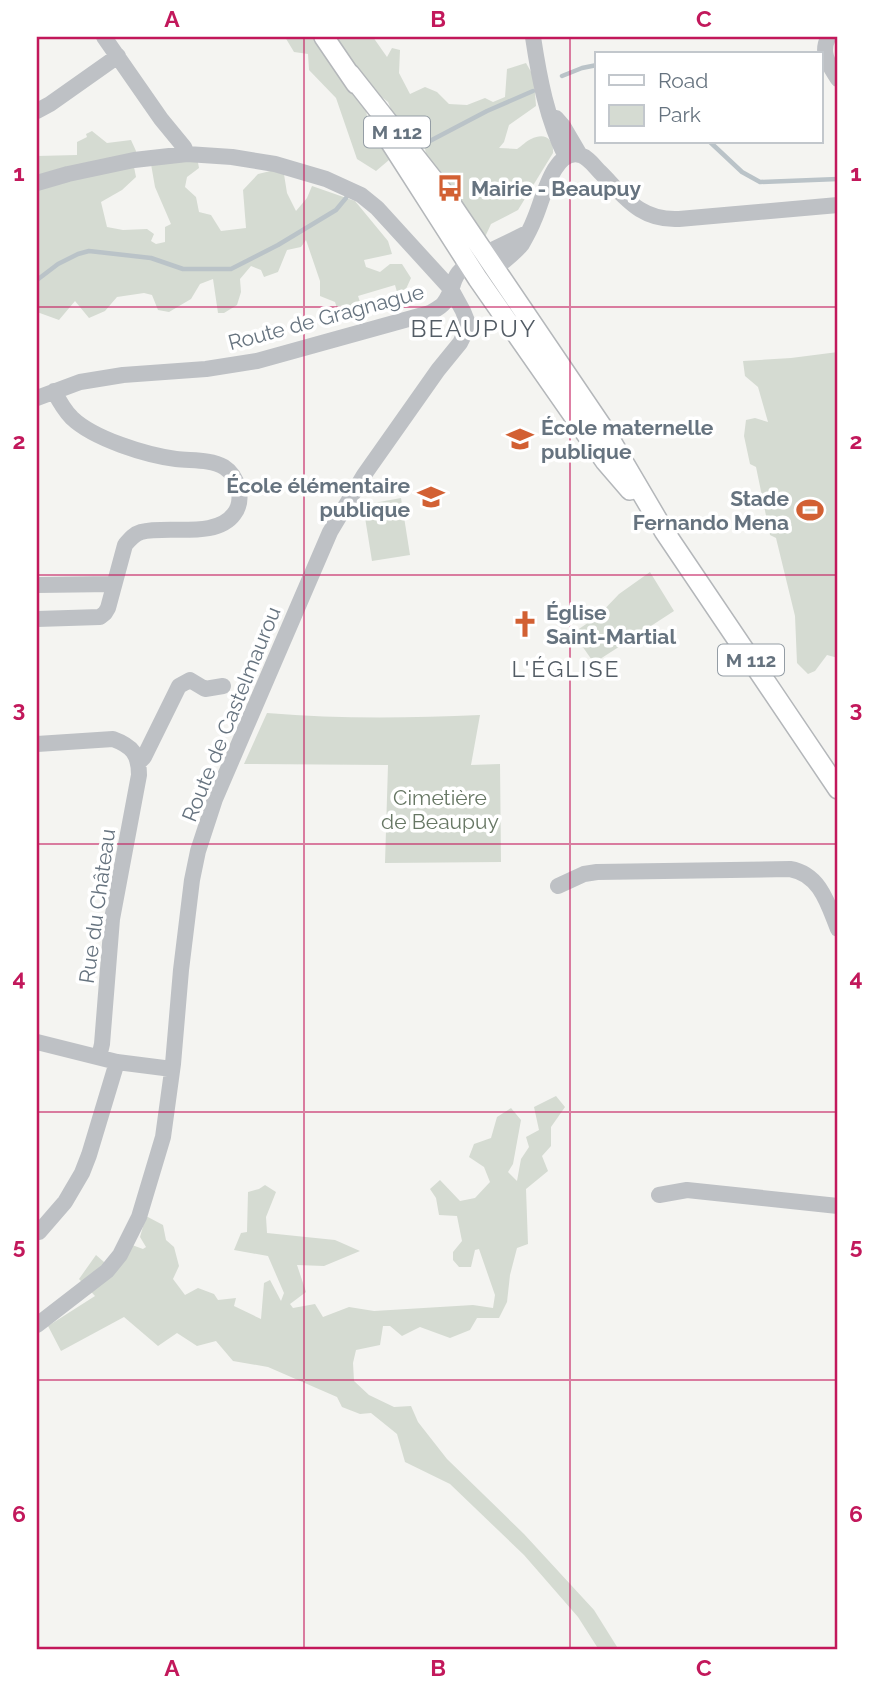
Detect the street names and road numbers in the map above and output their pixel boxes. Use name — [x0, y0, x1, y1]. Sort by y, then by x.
road number: M 112 — [364, 116, 430, 148]
street label: Route de Gragnague — [225, 279, 427, 355]
street label: Route de Castelmaurou — [176, 603, 286, 825]
road number: M 112 — [718, 645, 784, 676]
street label: Rue du Château — [74, 827, 120, 985]

